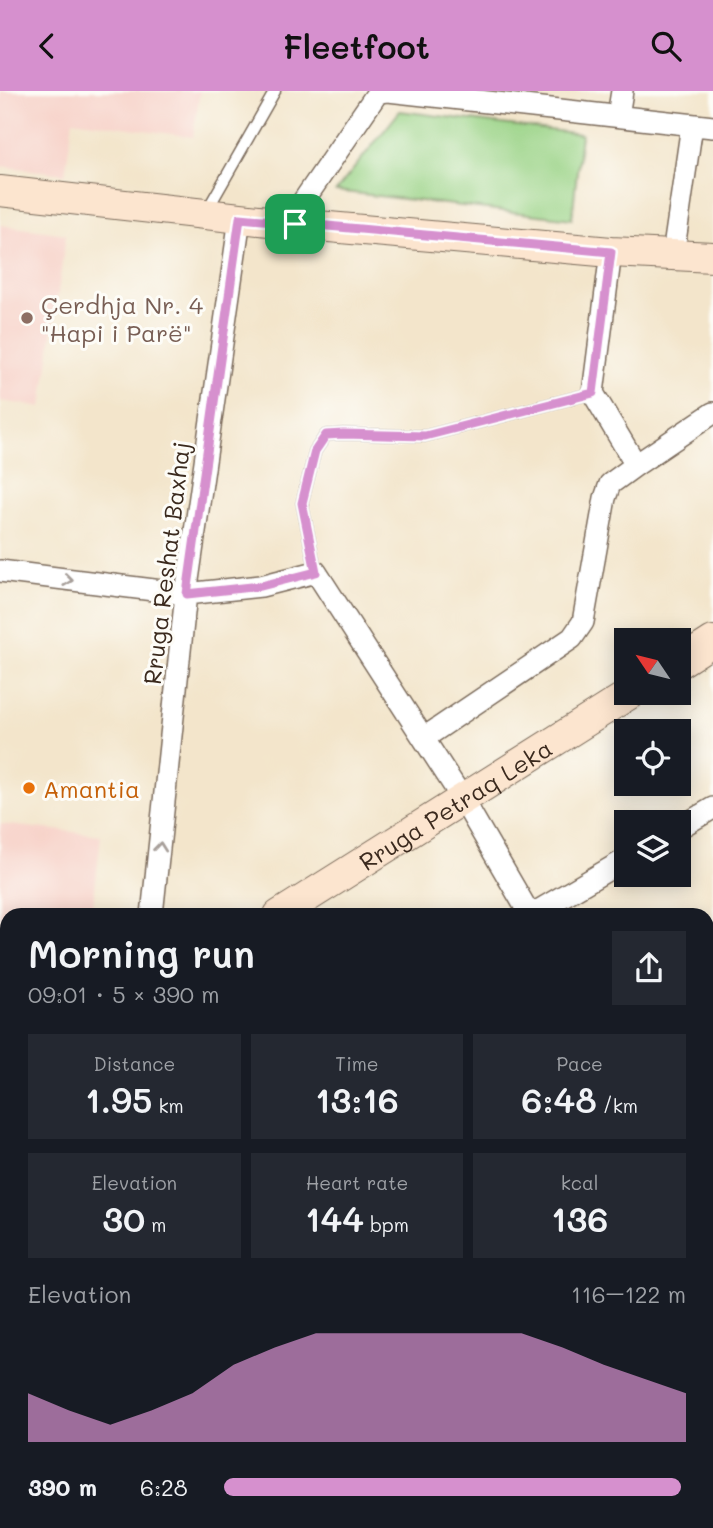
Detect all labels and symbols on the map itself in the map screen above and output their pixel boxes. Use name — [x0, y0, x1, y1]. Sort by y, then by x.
pin — [265, 194, 325, 254]
place label: Çerdhja Nr. 4 "Hapi i Parë" — [41, 289, 203, 348]
marker: Çerdhja Nr. 4 "Hapi i Parë" — [19, 310, 35, 326]
street label: Rruga Reshat Baxhaj — [136, 440, 196, 686]
one-way arrow — [62, 572, 74, 587]
north arrow — [614, 628, 691, 705]
street label: Rruga Petraq Leka — [353, 732, 557, 877]
place label: Amantia — [43, 773, 140, 804]
marker: Amantia — [21, 780, 37, 796]
one-way arrow — [152, 842, 167, 853]

